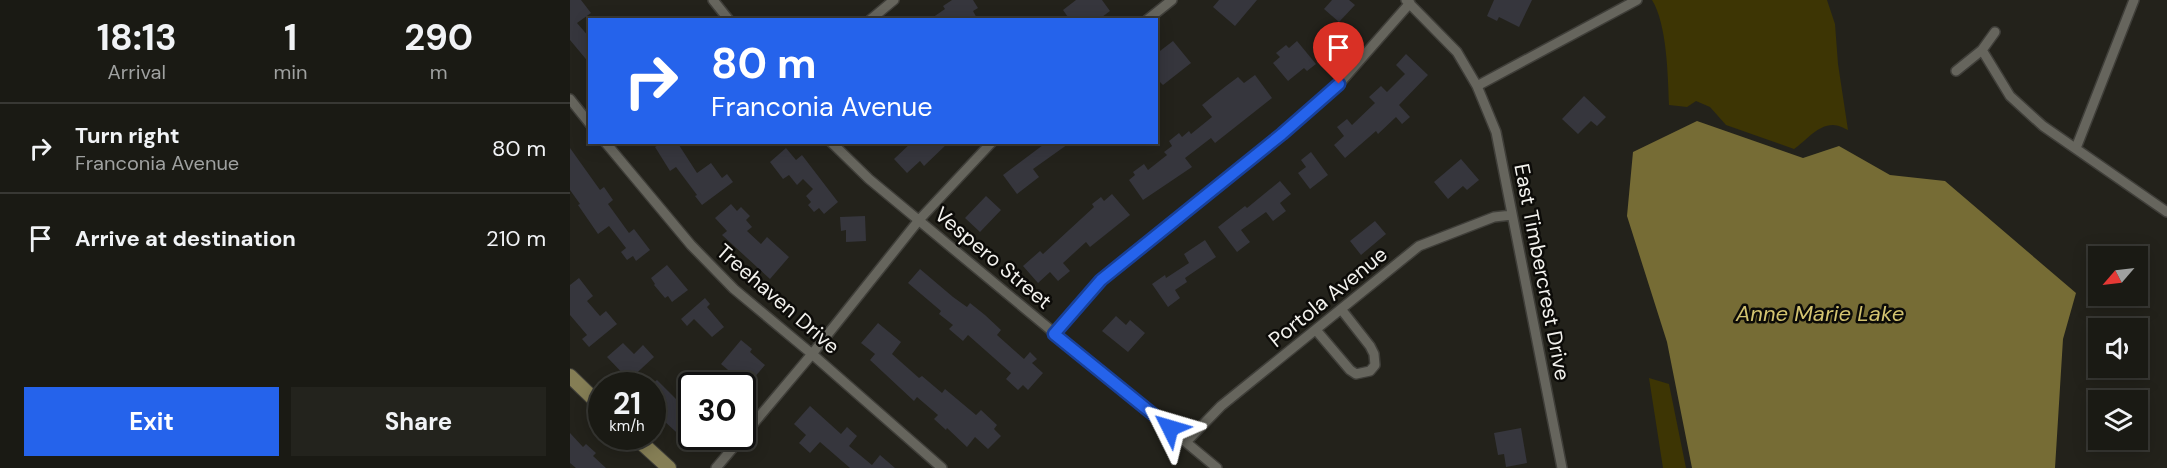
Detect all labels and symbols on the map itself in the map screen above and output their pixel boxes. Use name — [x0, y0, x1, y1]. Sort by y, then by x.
pin — [1313, 22, 1364, 84]
street label: East Timbercrest Drive — [1507, 161, 1577, 383]
street label: Vespero Street — [928, 201, 1058, 315]
street label: Treehaven Drive — [710, 238, 846, 360]
street label: Portola Avenue — [1263, 240, 1393, 354]
north arrow — [2088, 246, 2148, 306]
water label: Anne Marie Lake — [1735, 299, 1904, 328]
speed limit sign: 30 — [678, 372, 756, 450]
position arrow — [1138, 396, 1202, 460]

